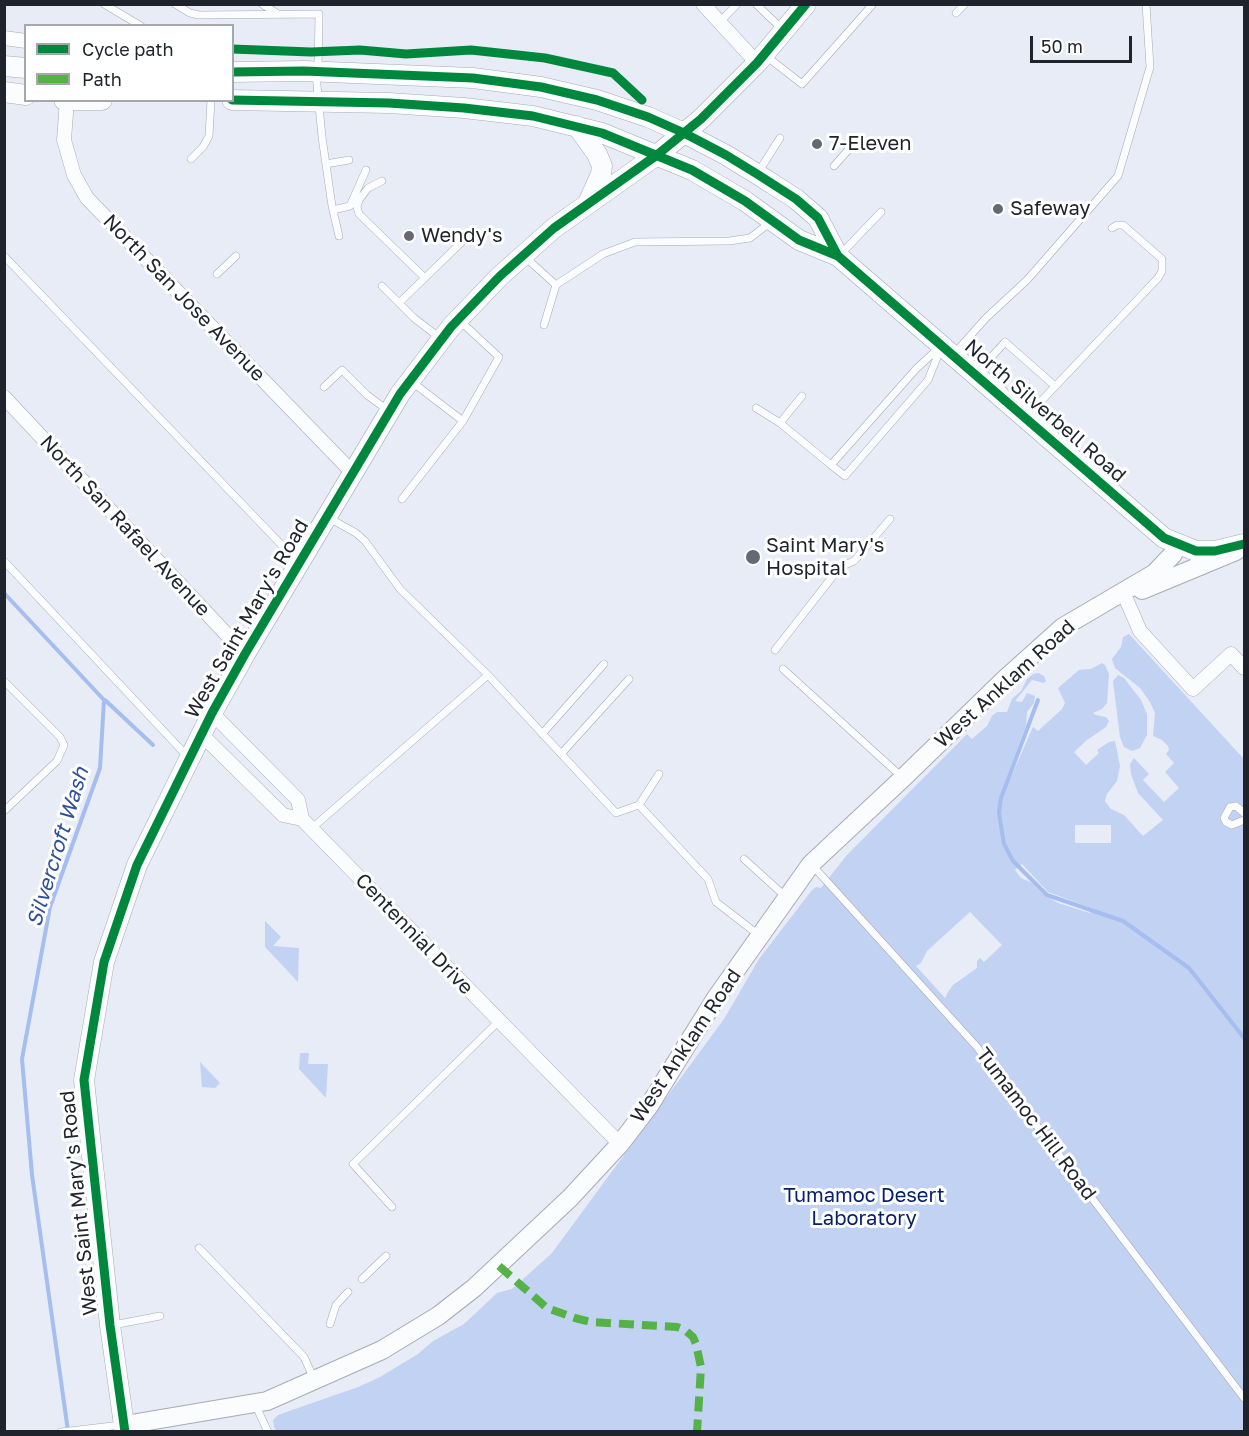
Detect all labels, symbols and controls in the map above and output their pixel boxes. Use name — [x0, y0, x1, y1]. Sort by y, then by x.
legend — [24, 24, 234, 102]
scale bar — [1033, 24, 1135, 62]
text: 50 m — [1041, 35, 1083, 57]
text: Cycle path — [82, 38, 174, 60]
text: Path — [82, 68, 122, 90]
place label: 7-Eleven — [829, 132, 911, 156]
marker: 7-Eleven — [810, 137, 824, 151]
place label: Safeway — [1010, 197, 1090, 221]
marker: Safeway — [991, 202, 1005, 216]
street label: North San Jose Avenue — [98, 209, 270, 387]
place label: Wendy's — [421, 224, 503, 248]
marker: Wendy's — [402, 229, 416, 243]
street label: North Silverbell Road — [959, 334, 1131, 488]
street label: North San Rafael Avenue — [35, 431, 215, 621]
street label: West Saint Mary's Road — [180, 515, 314, 723]
place label: Saint Mary's Hospital — [766, 534, 884, 581]
marker: Saint Mary's Hospital — [744, 548, 762, 566]
street label: West Anklam Road — [930, 615, 1080, 753]
water label: Silvercroft Wash — [22, 764, 94, 930]
street label: Centennial Drive — [350, 868, 478, 1000]
street label: West Anklam Road — [626, 965, 746, 1127]
street label: Tumamoc Hill Road — [971, 1043, 1101, 1205]
street label: West Saint Mary's Road — [55, 1089, 103, 1317]
park label: Tumamoc Desert Laboratory — [783, 1184, 945, 1231]

